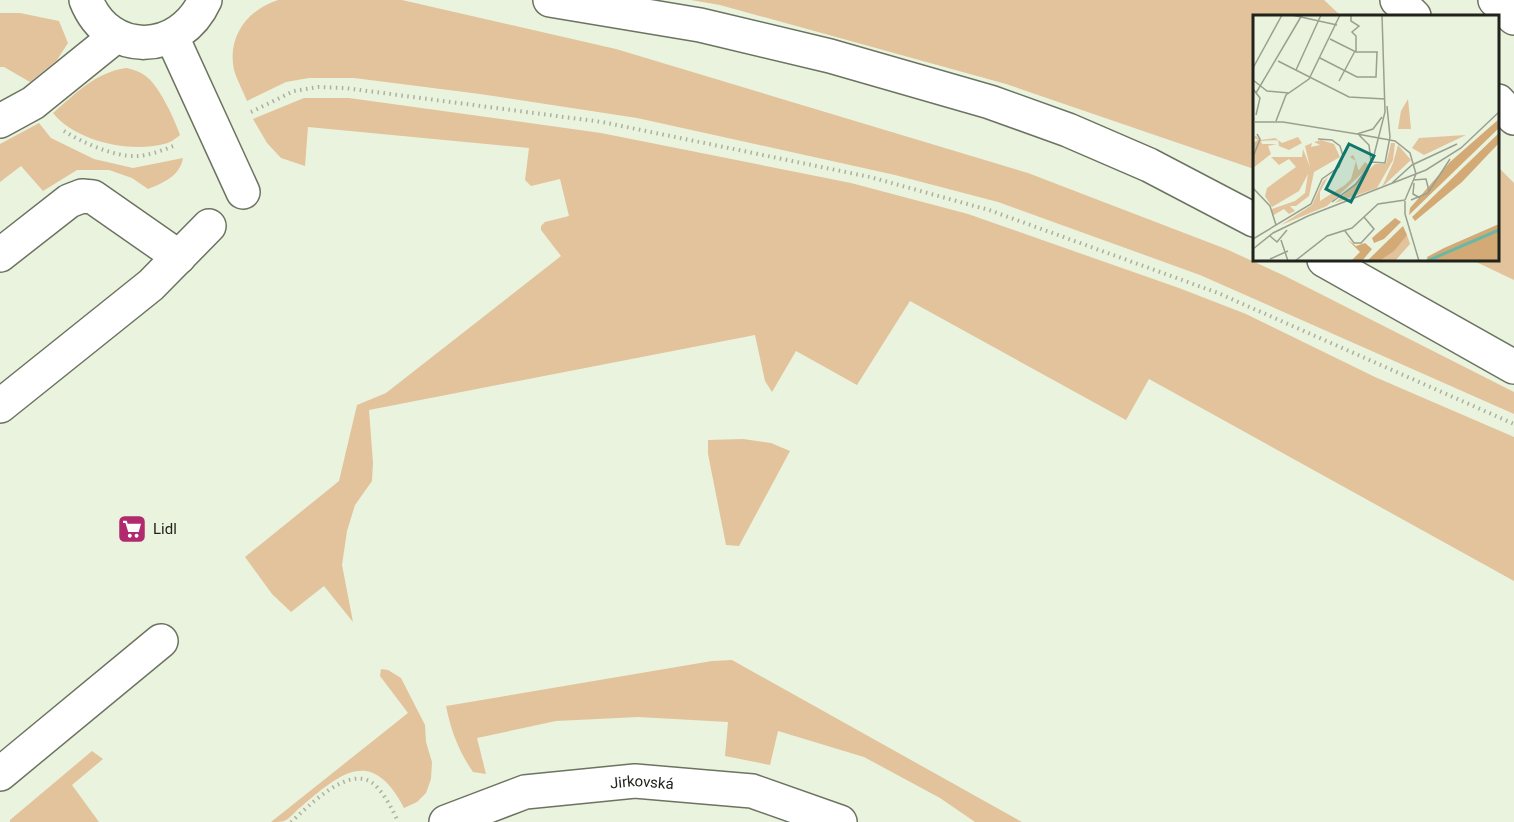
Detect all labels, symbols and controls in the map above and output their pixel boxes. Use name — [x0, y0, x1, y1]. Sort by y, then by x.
inset map — [1253, 15, 1499, 261]
supermarket icon: Lidl — [116, 513, 148, 545]
place label: Lidl — [153, 520, 177, 538]
street label: Jirkovská — [609, 772, 675, 793]

